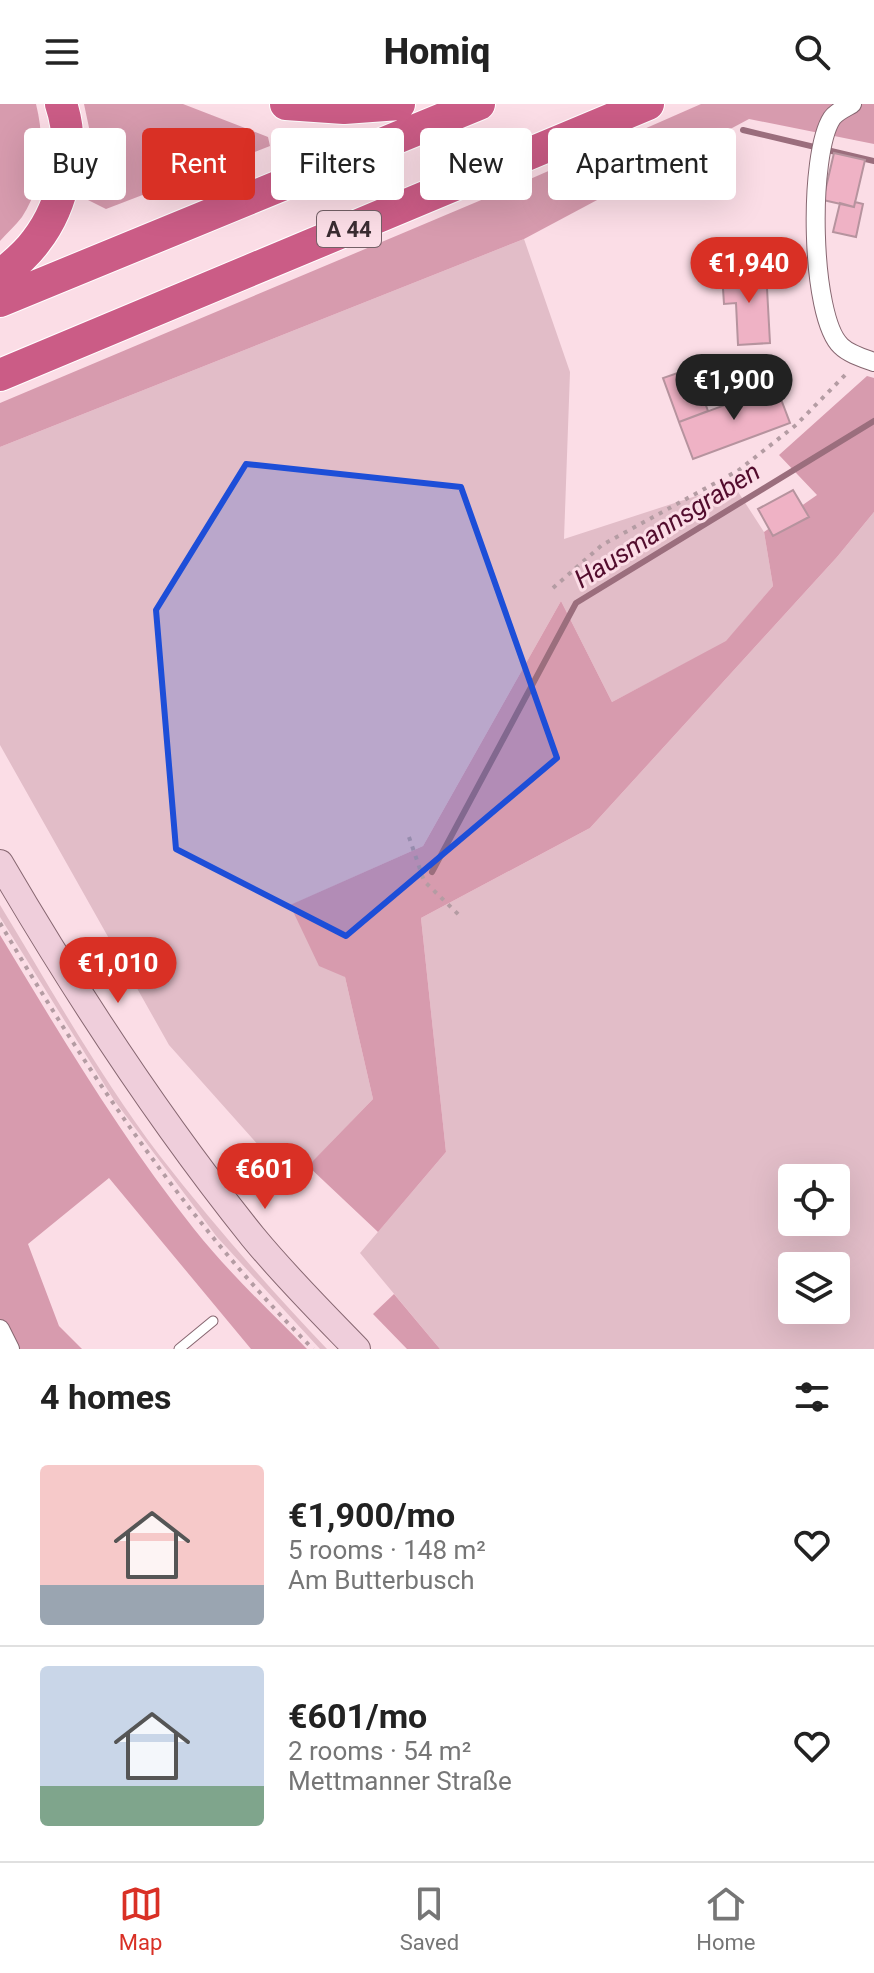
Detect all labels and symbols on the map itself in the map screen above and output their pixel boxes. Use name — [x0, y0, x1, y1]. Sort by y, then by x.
road number: A 44 — [317, 211, 381, 247]
pin: €1,940 — [684, 237, 814, 305]
pin: €1,900 — [669, 354, 799, 422]
water label: Hausmannsgraben — [569, 456, 765, 594]
pin: €1,010 — [53, 937, 183, 1005]
pin: €601 — [218, 1143, 312, 1211]

